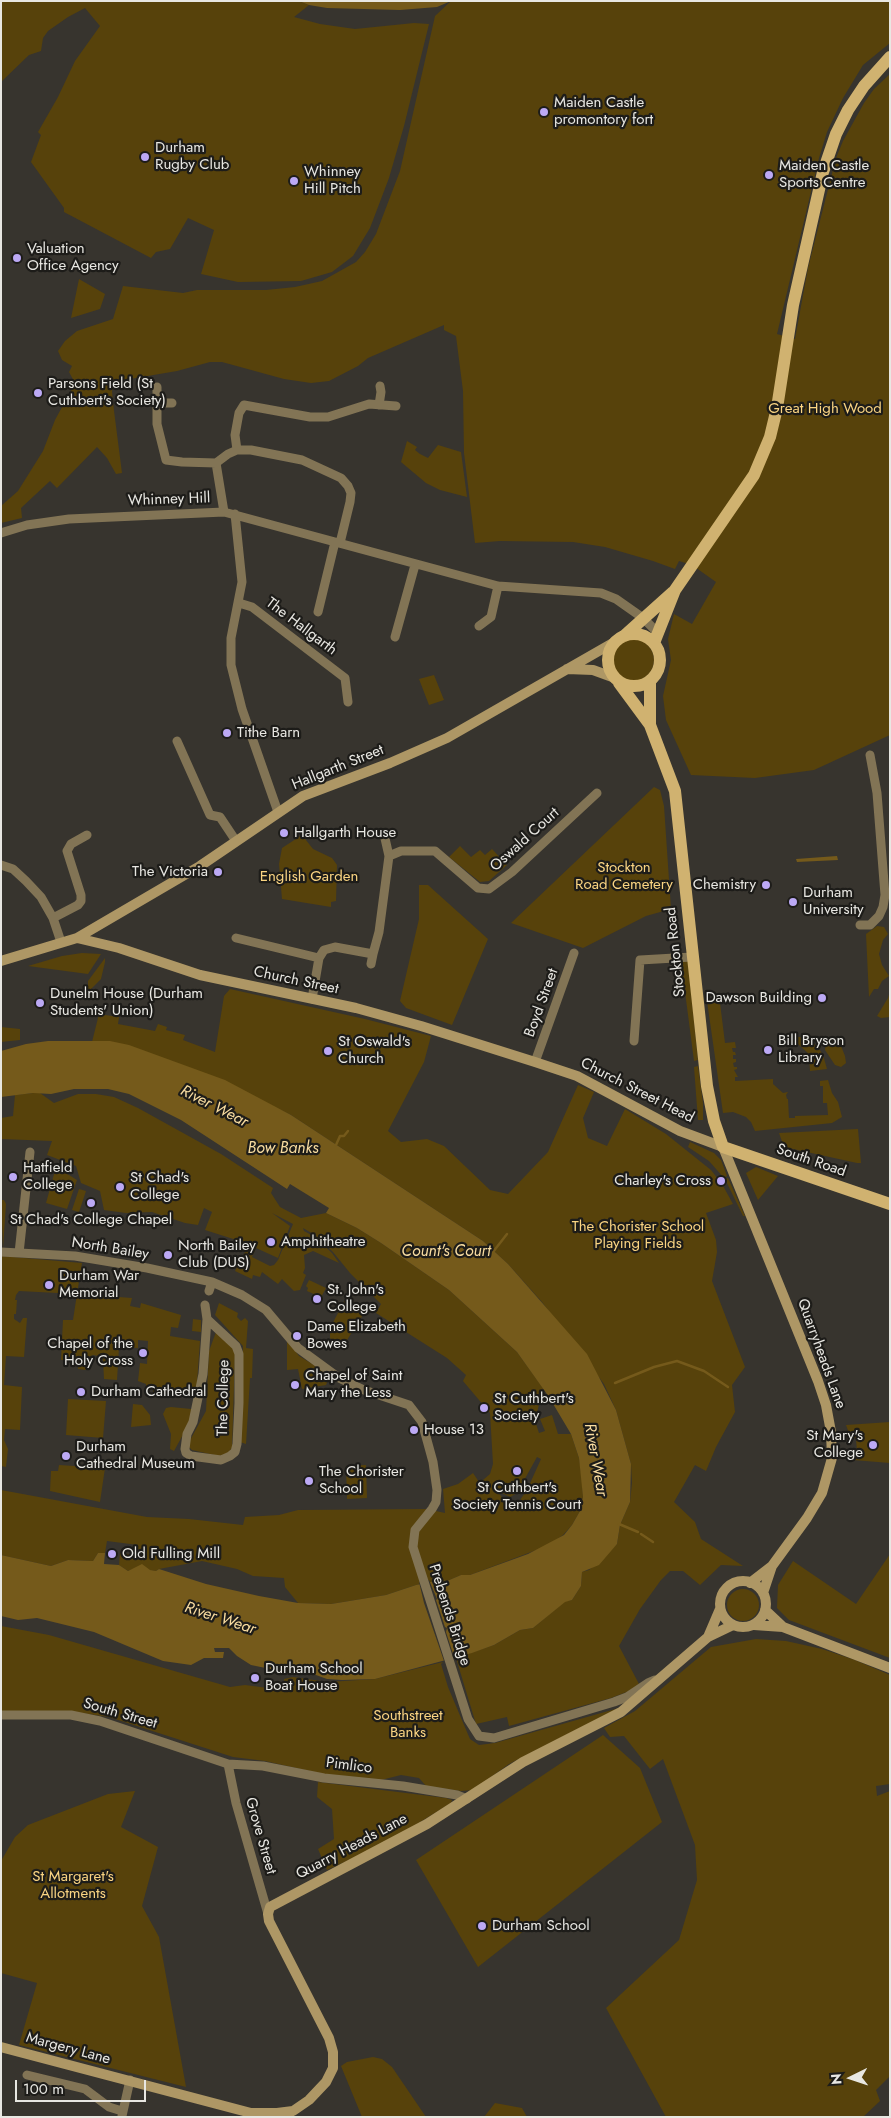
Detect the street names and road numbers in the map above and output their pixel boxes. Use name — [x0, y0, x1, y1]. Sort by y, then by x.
street label: Whinney Hill — [127, 490, 211, 510]
street label: The Hallgarth — [262, 594, 340, 660]
street label: Hallgarth Street — [289, 741, 387, 795]
street label: Oswald Court — [487, 804, 563, 876]
street label: Stockton Road — [662, 906, 690, 998]
street label: Church Street — [252, 963, 340, 999]
street label: Boyd Street — [521, 966, 563, 1040]
street label: Church Street Head — [577, 1055, 697, 1127]
street label: South Road — [774, 1141, 848, 1181]
street label: North Bailey — [70, 1234, 150, 1264]
street label: Quarryheads Lane — [793, 1297, 849, 1411]
street label: The College — [214, 1360, 234, 1436]
street label: Prebends Bridge — [424, 1562, 474, 1668]
street label: South Street — [81, 1695, 159, 1733]
street label: Pimlico — [325, 1754, 373, 1778]
street label: Grove Street — [240, 1796, 280, 1876]
street label: Quarry Heads Lane — [293, 1810, 411, 1884]
street label: Margery Lane — [24, 2029, 112, 2069]

